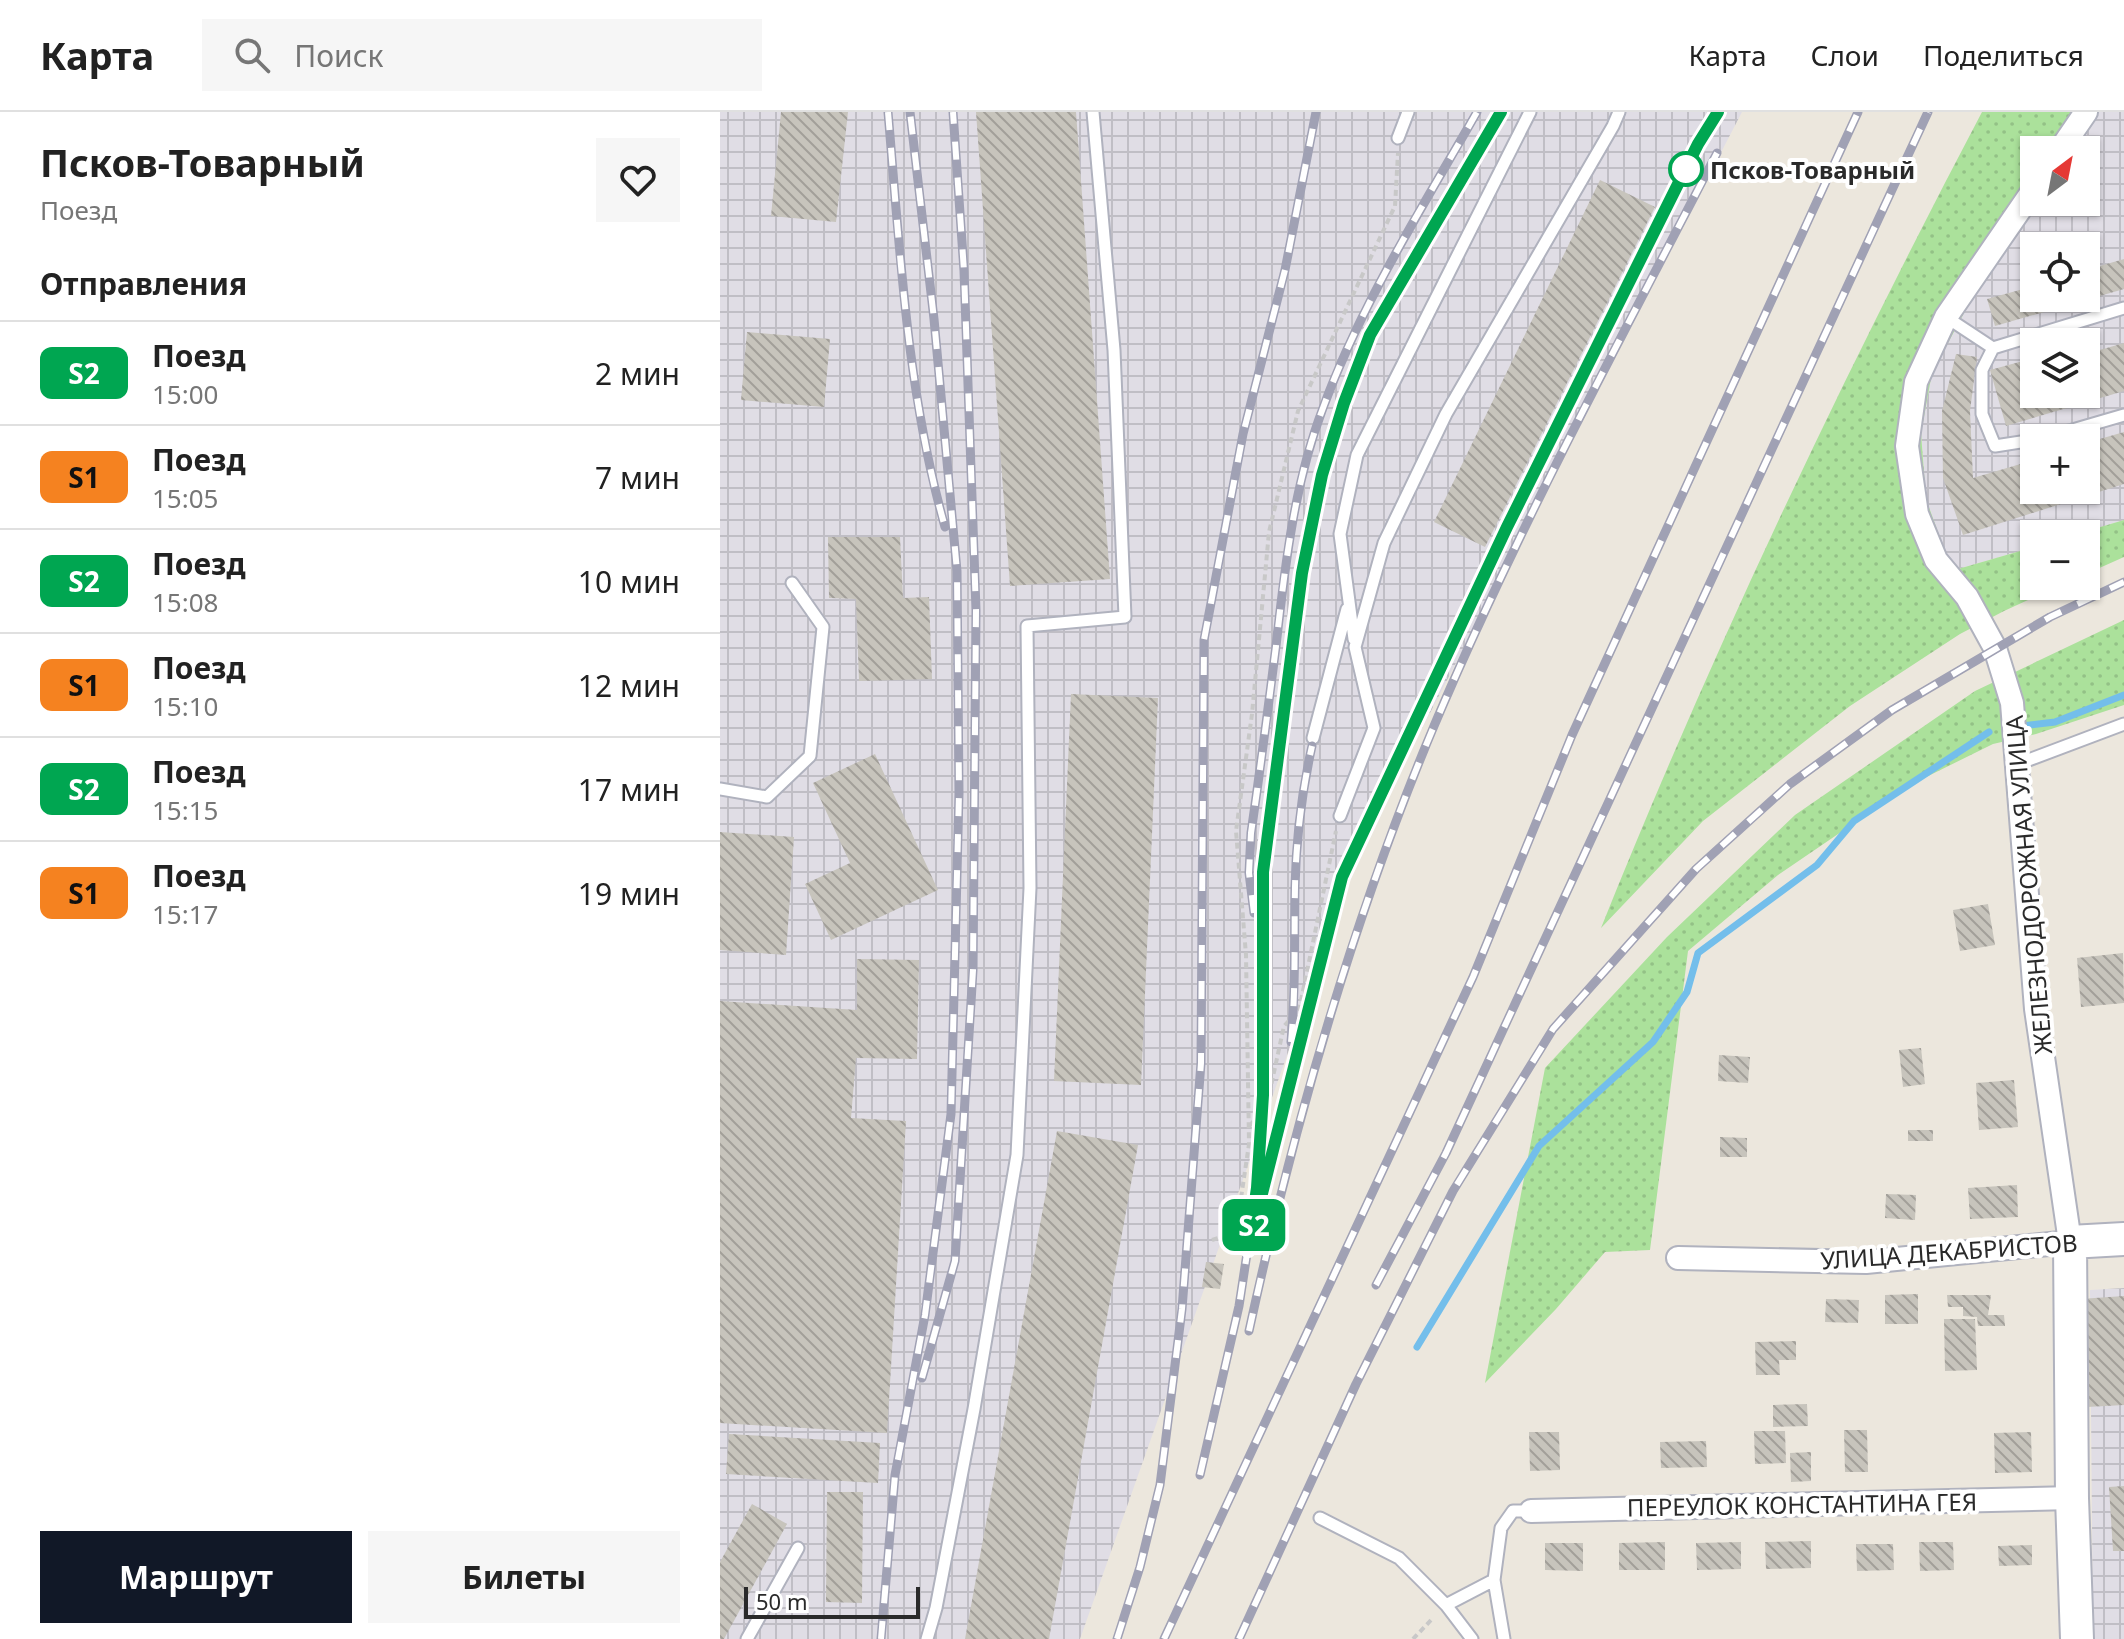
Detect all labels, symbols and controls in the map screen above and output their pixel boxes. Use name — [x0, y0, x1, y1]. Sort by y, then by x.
search box — [202, 19, 762, 91]
text: Карта — [40, 29, 154, 81]
icon: search — [230, 33, 274, 77]
text: Поиск — [294, 35, 383, 76]
text: Карта — [1688, 36, 1767, 74]
text: Слои — [1811, 36, 1879, 74]
text: Поделиться — [1923, 36, 2084, 74]
text: Псков-Товарный — [40, 136, 365, 188]
north arrow — [2020, 136, 2100, 216]
map controls — [2020, 136, 2100, 600]
button: heart — [596, 138, 680, 222]
marker: Псков-Товарный — [1669, 152, 1703, 186]
place label: Псков-Товарный — [1710, 153, 1915, 186]
text: Поезд — [40, 192, 117, 228]
button: locate — [2020, 232, 2100, 312]
text: Отправления — [40, 263, 247, 304]
button: layers — [2020, 328, 2100, 408]
text: Поезд — [152, 335, 246, 376]
text: 2 мин — [595, 353, 680, 394]
text: S2 — [68, 354, 100, 392]
text: 15:00 — [152, 376, 218, 412]
button: + — [2020, 424, 2100, 504]
text: Поезд — [152, 439, 246, 480]
text: 7 мин — [595, 457, 680, 498]
text: S1 — [68, 458, 100, 496]
text: 15:05 — [152, 480, 218, 516]
button: − — [2020, 520, 2100, 600]
text: Поезд — [152, 543, 246, 584]
text: 10 мин — [578, 561, 680, 602]
text: S2 — [68, 562, 100, 600]
text: 15:08 — [152, 584, 218, 620]
text: Поезд — [152, 647, 246, 688]
text: 12 мин — [578, 665, 680, 706]
text: S1 — [68, 666, 100, 704]
text: 15:10 — [152, 688, 218, 724]
street label: ЖЕЛЕЗНОДОРОЖНАЯ УЛИЦА — [1997, 714, 2059, 1056]
text: Поезд — [152, 751, 246, 792]
text: 17 мин — [578, 769, 680, 810]
text: S2 — [68, 770, 100, 808]
text: 15:15 — [152, 792, 218, 828]
text: Поезд — [152, 855, 246, 896]
text: 19 мин — [578, 873, 680, 914]
text: S1 — [68, 874, 100, 912]
text: 15:17 — [152, 896, 218, 932]
line badge: S2 — [1218, 1199, 1290, 1251]
text: S2 — [1238, 1206, 1270, 1244]
street label: УЛИЦА ДЕКАБРИСТОВ — [1819, 1226, 2079, 1276]
street label: ПЕРЕУЛОК КОНСТАНТИНА ГЕЯ — [1627, 1484, 1977, 1524]
button: Маршрут — [40, 1531, 352, 1623]
button: Билеты — [368, 1531, 680, 1623]
scale bar — [744, 1583, 920, 1619]
text: 50 m — [756, 1586, 807, 1616]

